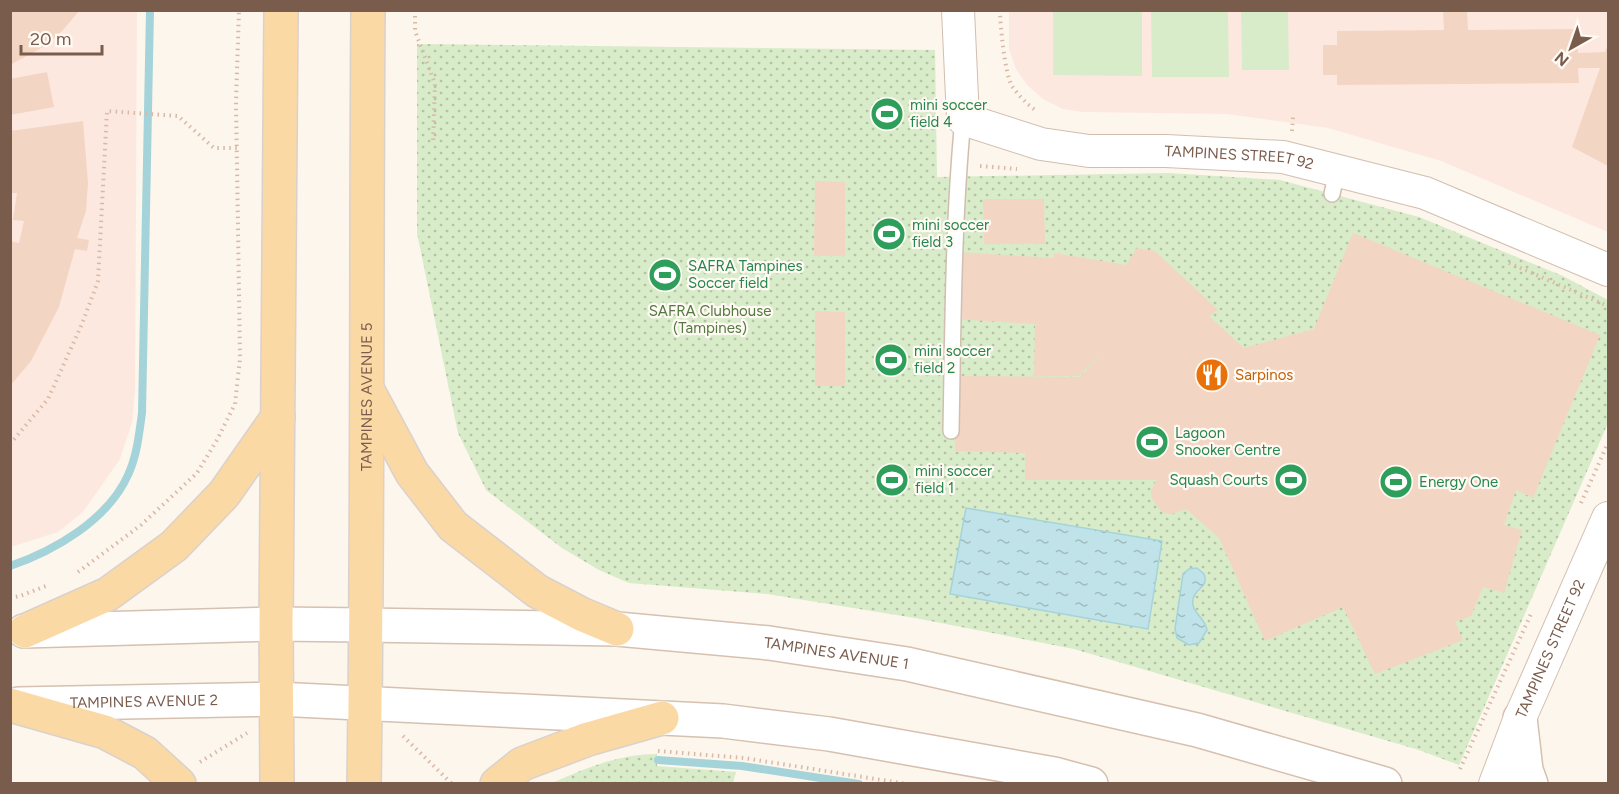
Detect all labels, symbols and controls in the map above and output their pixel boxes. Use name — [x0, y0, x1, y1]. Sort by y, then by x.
scale bar — [21, 18, 102, 56]
north arrow — [1541, 18, 1601, 78]
text: 20 m — [30, 28, 71, 50]
text: N — [1551, 48, 1573, 70]
sports icon: mini soccer field 4 — [869, 96, 905, 132]
place label: mini soccer field 4 — [910, 96, 987, 131]
street label: TAMPINES STREET 92 — [1164, 142, 1316, 173]
sports icon: mini soccer field 3 — [871, 216, 907, 252]
place label: mini soccer field 3 — [912, 216, 989, 251]
sports icon: SAFRA Tampines Soccer field — [647, 257, 683, 293]
place label: SAFRA Tampines Soccer field — [688, 257, 802, 292]
park label: SAFRA Clubhouse (Tampines) — [649, 302, 771, 337]
street label: TAMPINES AVENUE 5 — [358, 323, 376, 471]
sports icon: mini soccer field 2 — [873, 342, 909, 378]
place label: mini soccer field 2 — [914, 342, 991, 377]
restaurant icon: Sarpinos — [1194, 357, 1230, 393]
place label: Sarpinos — [1235, 366, 1293, 384]
sports icon: Lagoon Snooker Centre — [1134, 424, 1170, 460]
place label: Lagoon Snooker Centre — [1175, 424, 1280, 459]
sports icon: mini soccer field 1 — [874, 462, 910, 498]
place label: mini soccer field 1 — [915, 462, 992, 497]
sports icon: Squash Courts — [1273, 462, 1309, 498]
sports icon: Energy One — [1378, 464, 1414, 500]
place label: Squash Courts — [1169, 471, 1268, 489]
place label: Energy One — [1419, 473, 1498, 491]
street label: TAMPINES STREET 92 — [1512, 577, 1589, 721]
street label: TAMPINES AVENUE 1 — [763, 634, 910, 673]
street label: TAMPINES AVENUE 2 — [70, 691, 218, 712]

